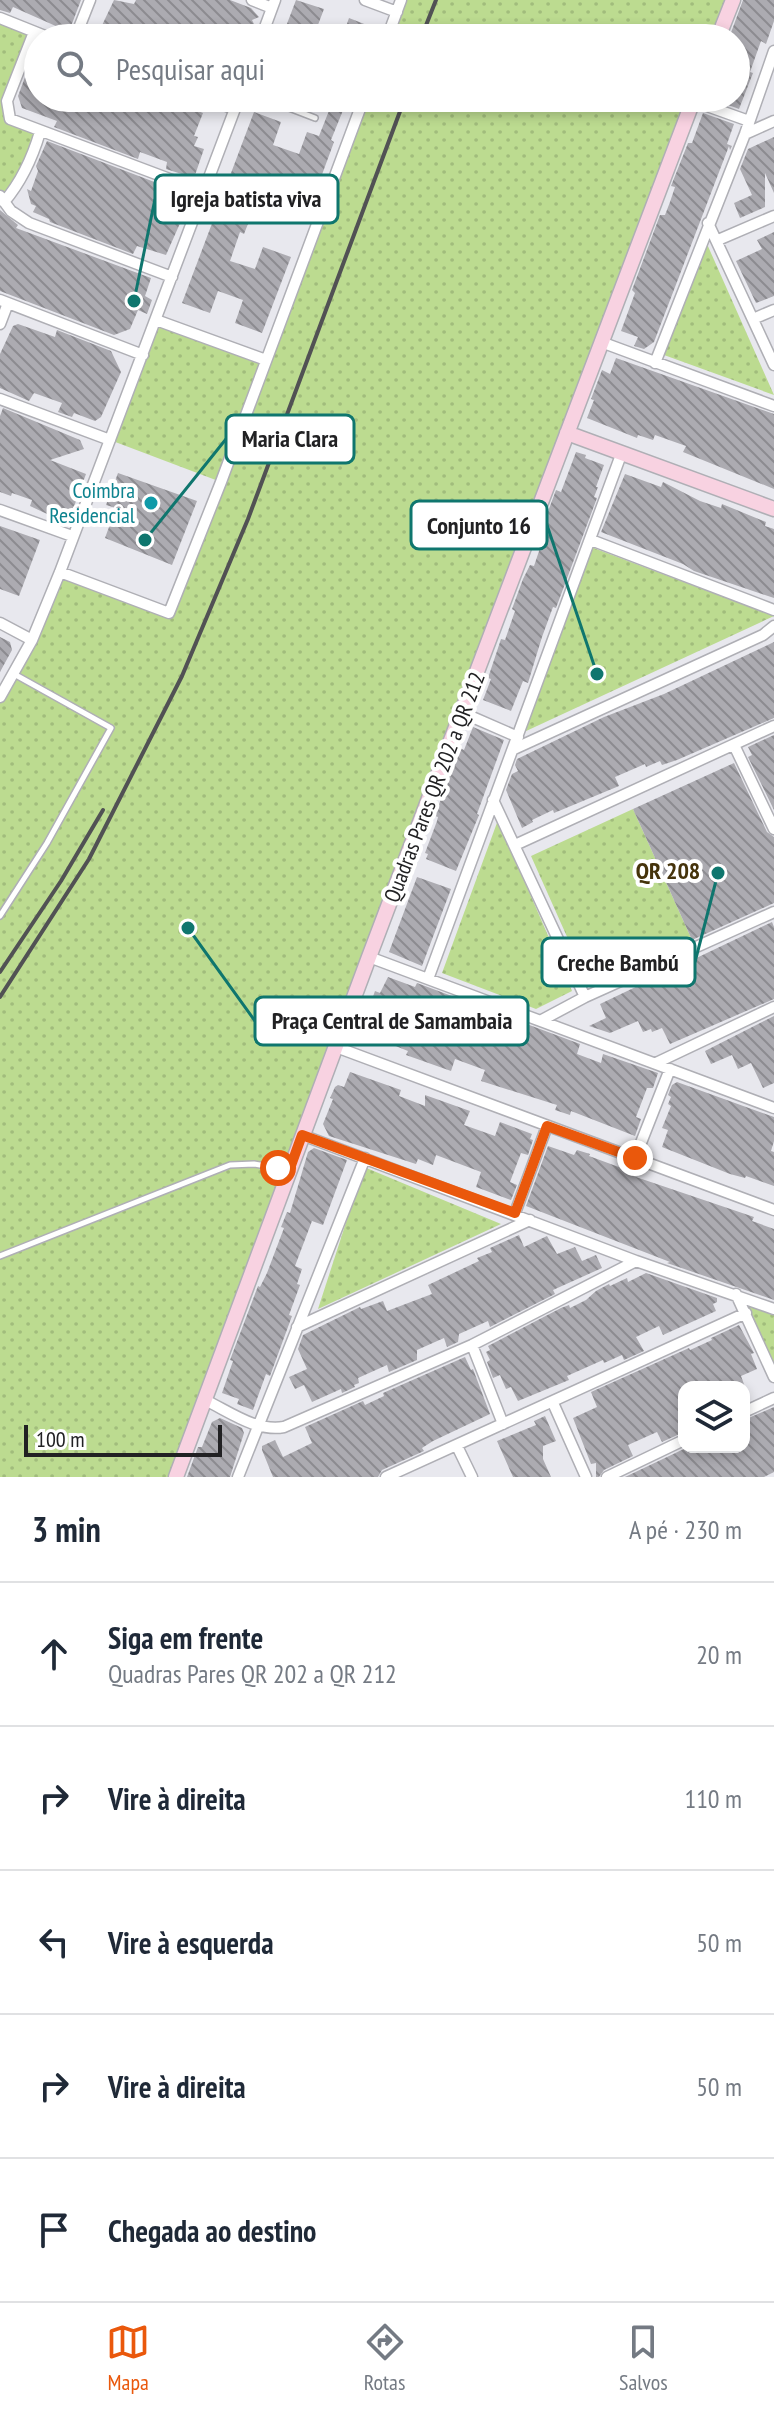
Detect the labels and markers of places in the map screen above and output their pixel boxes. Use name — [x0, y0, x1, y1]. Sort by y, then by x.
callout: Igreja batista viva — [155, 175, 338, 223]
callout: Maria Clara — [226, 415, 354, 463]
place label: Coimbra Residencial — [49, 476, 136, 529]
marker: Coimbra Residencial — [142, 494, 160, 512]
callout: Conjunto 16 — [411, 501, 547, 549]
callout: Creche Bambú — [542, 938, 695, 986]
callout: Praça Central de Samambaia — [255, 997, 528, 1045]

